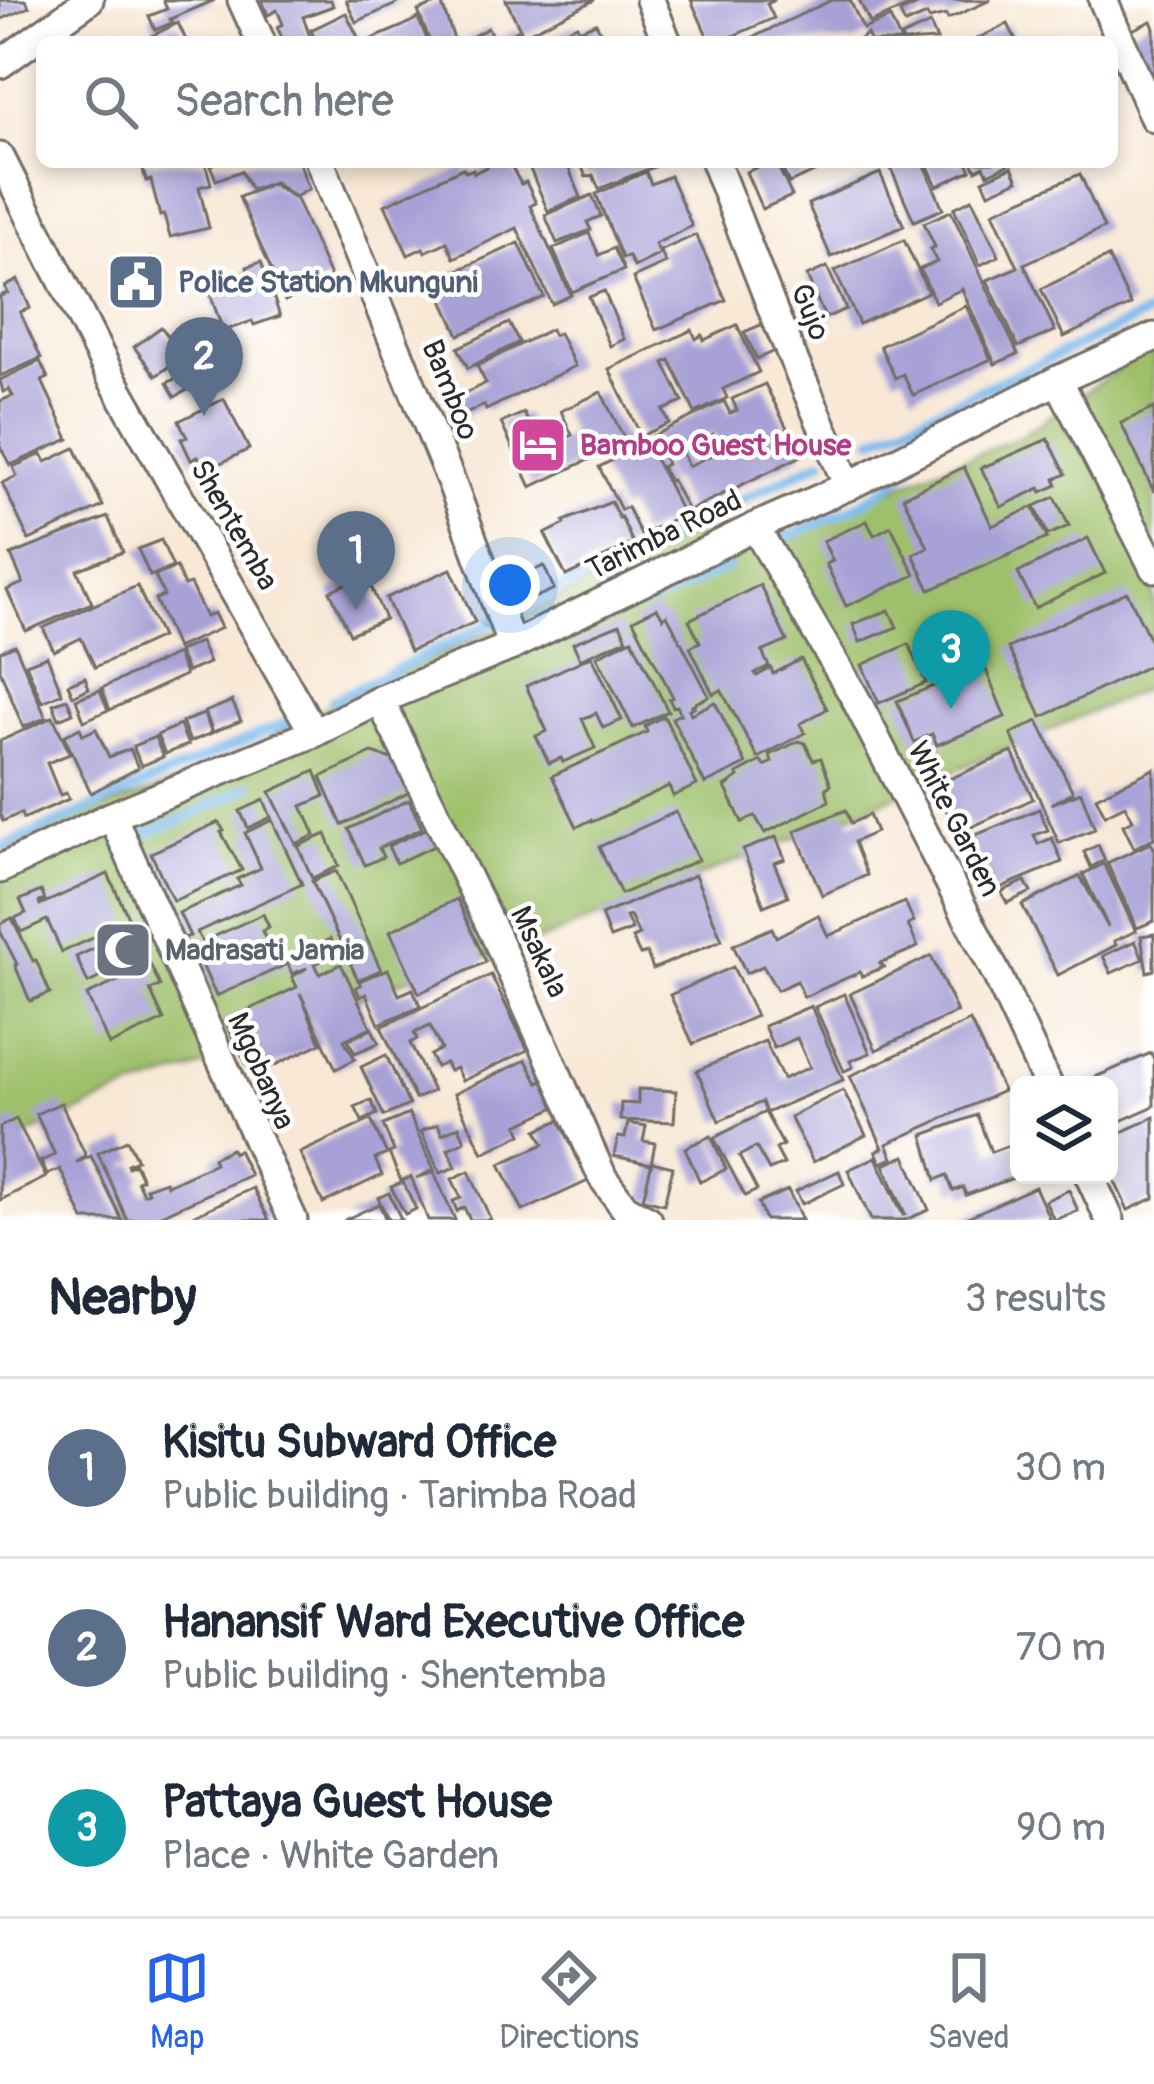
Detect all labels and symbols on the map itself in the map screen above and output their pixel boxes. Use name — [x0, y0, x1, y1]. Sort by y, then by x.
public building icon: Police Station Mkunguni — [105, 251, 167, 313]
place label: Police Station Mkunguni — [178, 264, 478, 301]
street label: Gujo — [782, 278, 838, 346]
pin: 2 — [165, 317, 243, 416]
street label: Bamboo — [413, 335, 487, 445]
hotel icon: Bamboo Guest House — [507, 414, 569, 476]
place label: Bamboo Guest House — [580, 427, 852, 464]
street label: Shentemba — [182, 453, 286, 597]
street label: Tarimba Road — [580, 482, 748, 588]
pin: 1 — [317, 511, 395, 610]
your location — [480, 555, 540, 615]
pin: 3 — [912, 610, 990, 709]
street label: White Garden — [899, 735, 1009, 903]
street label: Msakala — [502, 900, 576, 1004]
mosque icon: Madrasati Jamia — [92, 919, 154, 981]
place label: Madrasati Jamia — [165, 932, 365, 969]
street label: Mgobanya — [219, 1007, 303, 1135]

